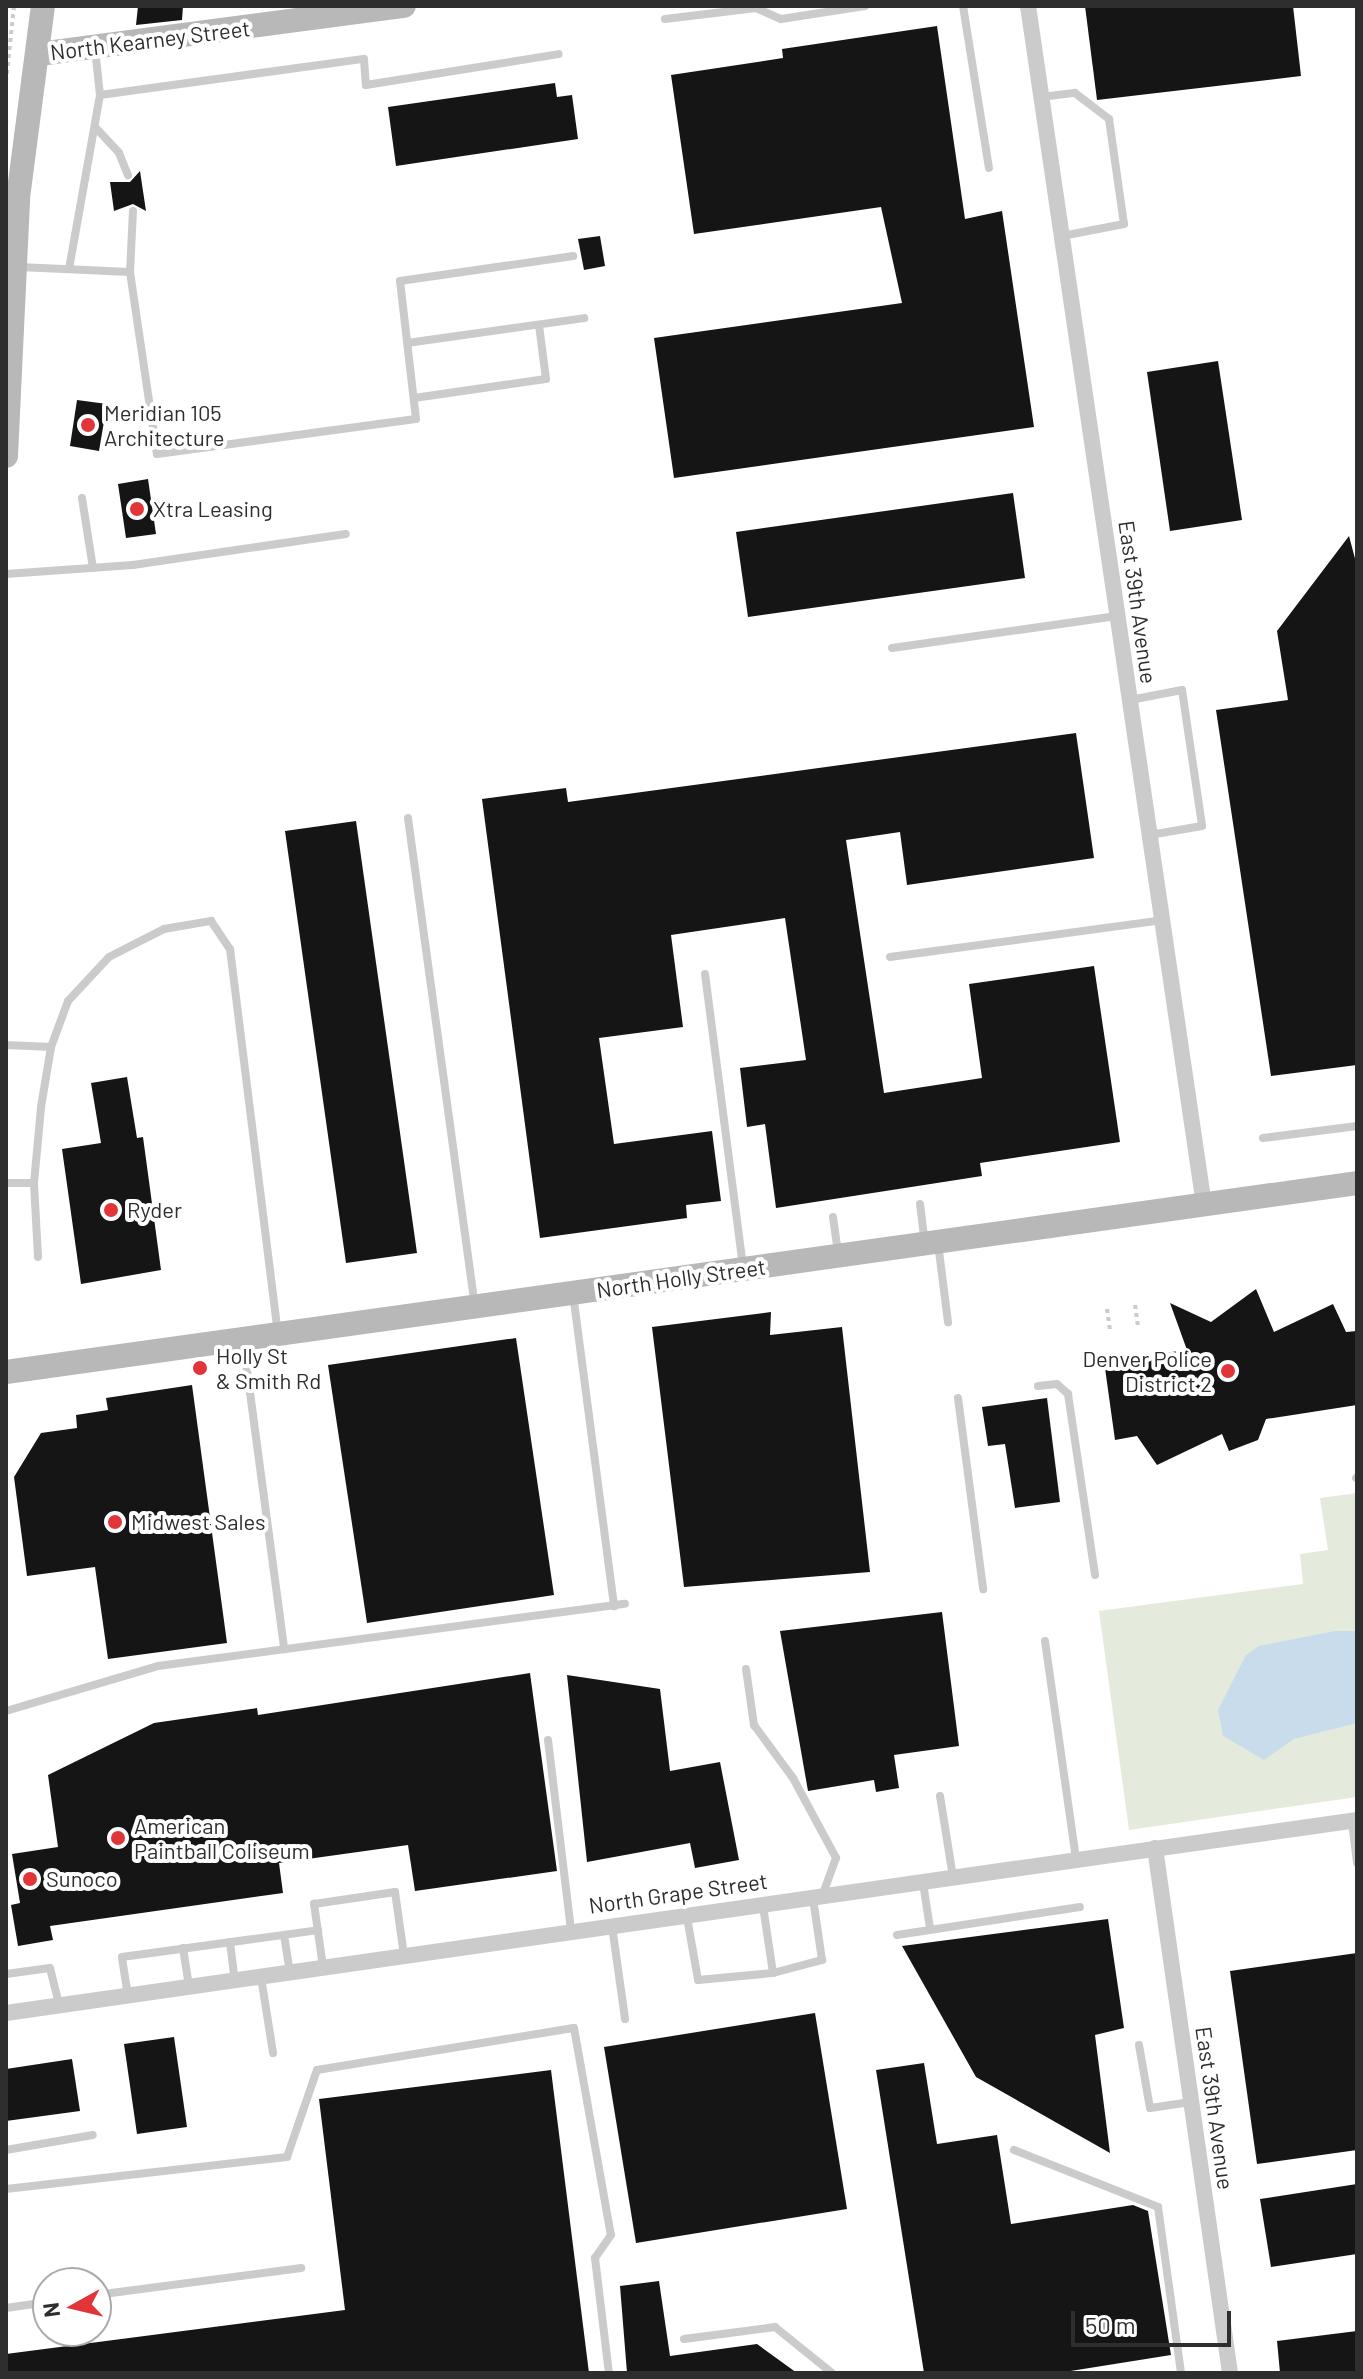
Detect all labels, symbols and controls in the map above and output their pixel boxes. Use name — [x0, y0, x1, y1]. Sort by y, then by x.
street label: North Kearney Street — [49, 15, 251, 65]
place label: Meridian 105 Architecture — [104, 399, 224, 450]
marker: Meridian 105 Architecture — [79, 416, 97, 434]
place label: Xtra Leasing — [153, 496, 273, 522]
marker: Xtra Leasing — [128, 500, 146, 518]
street label: East 39th Avenue — [1113, 519, 1163, 685]
place label: Ryder — [127, 1197, 182, 1223]
marker: Ryder — [102, 1201, 120, 1219]
street label: North Holly Street — [595, 1253, 767, 1303]
place label: Holly St & Smith Rd — [216, 1342, 321, 1394]
place label: Denver Police District 2 — [1082, 1345, 1212, 1396]
marker: Holly St & Smith Rd — [191, 1359, 209, 1377]
marker: Denver Police District 2 — [1219, 1362, 1237, 1380]
place label: Midwest Sales — [131, 1509, 266, 1535]
marker: Midwest Sales — [106, 1513, 124, 1531]
place label: American Paintball Coliseum — [134, 1812, 310, 1864]
marker: American Paintball Coliseum — [109, 1829, 127, 1847]
place label: Sunoco — [46, 1866, 118, 1892]
street label: North Grape Street — [587, 1867, 769, 1919]
marker: Sunoco — [21, 1870, 39, 1888]
street label: East 39th Avenue — [1190, 2025, 1240, 2191]
north arrow — [32, 2267, 112, 2347]
scale bar — [1075, 2295, 1235, 2345]
text: N — [36, 2301, 64, 2319]
text: 50 m — [1085, 2310, 1136, 2339]

